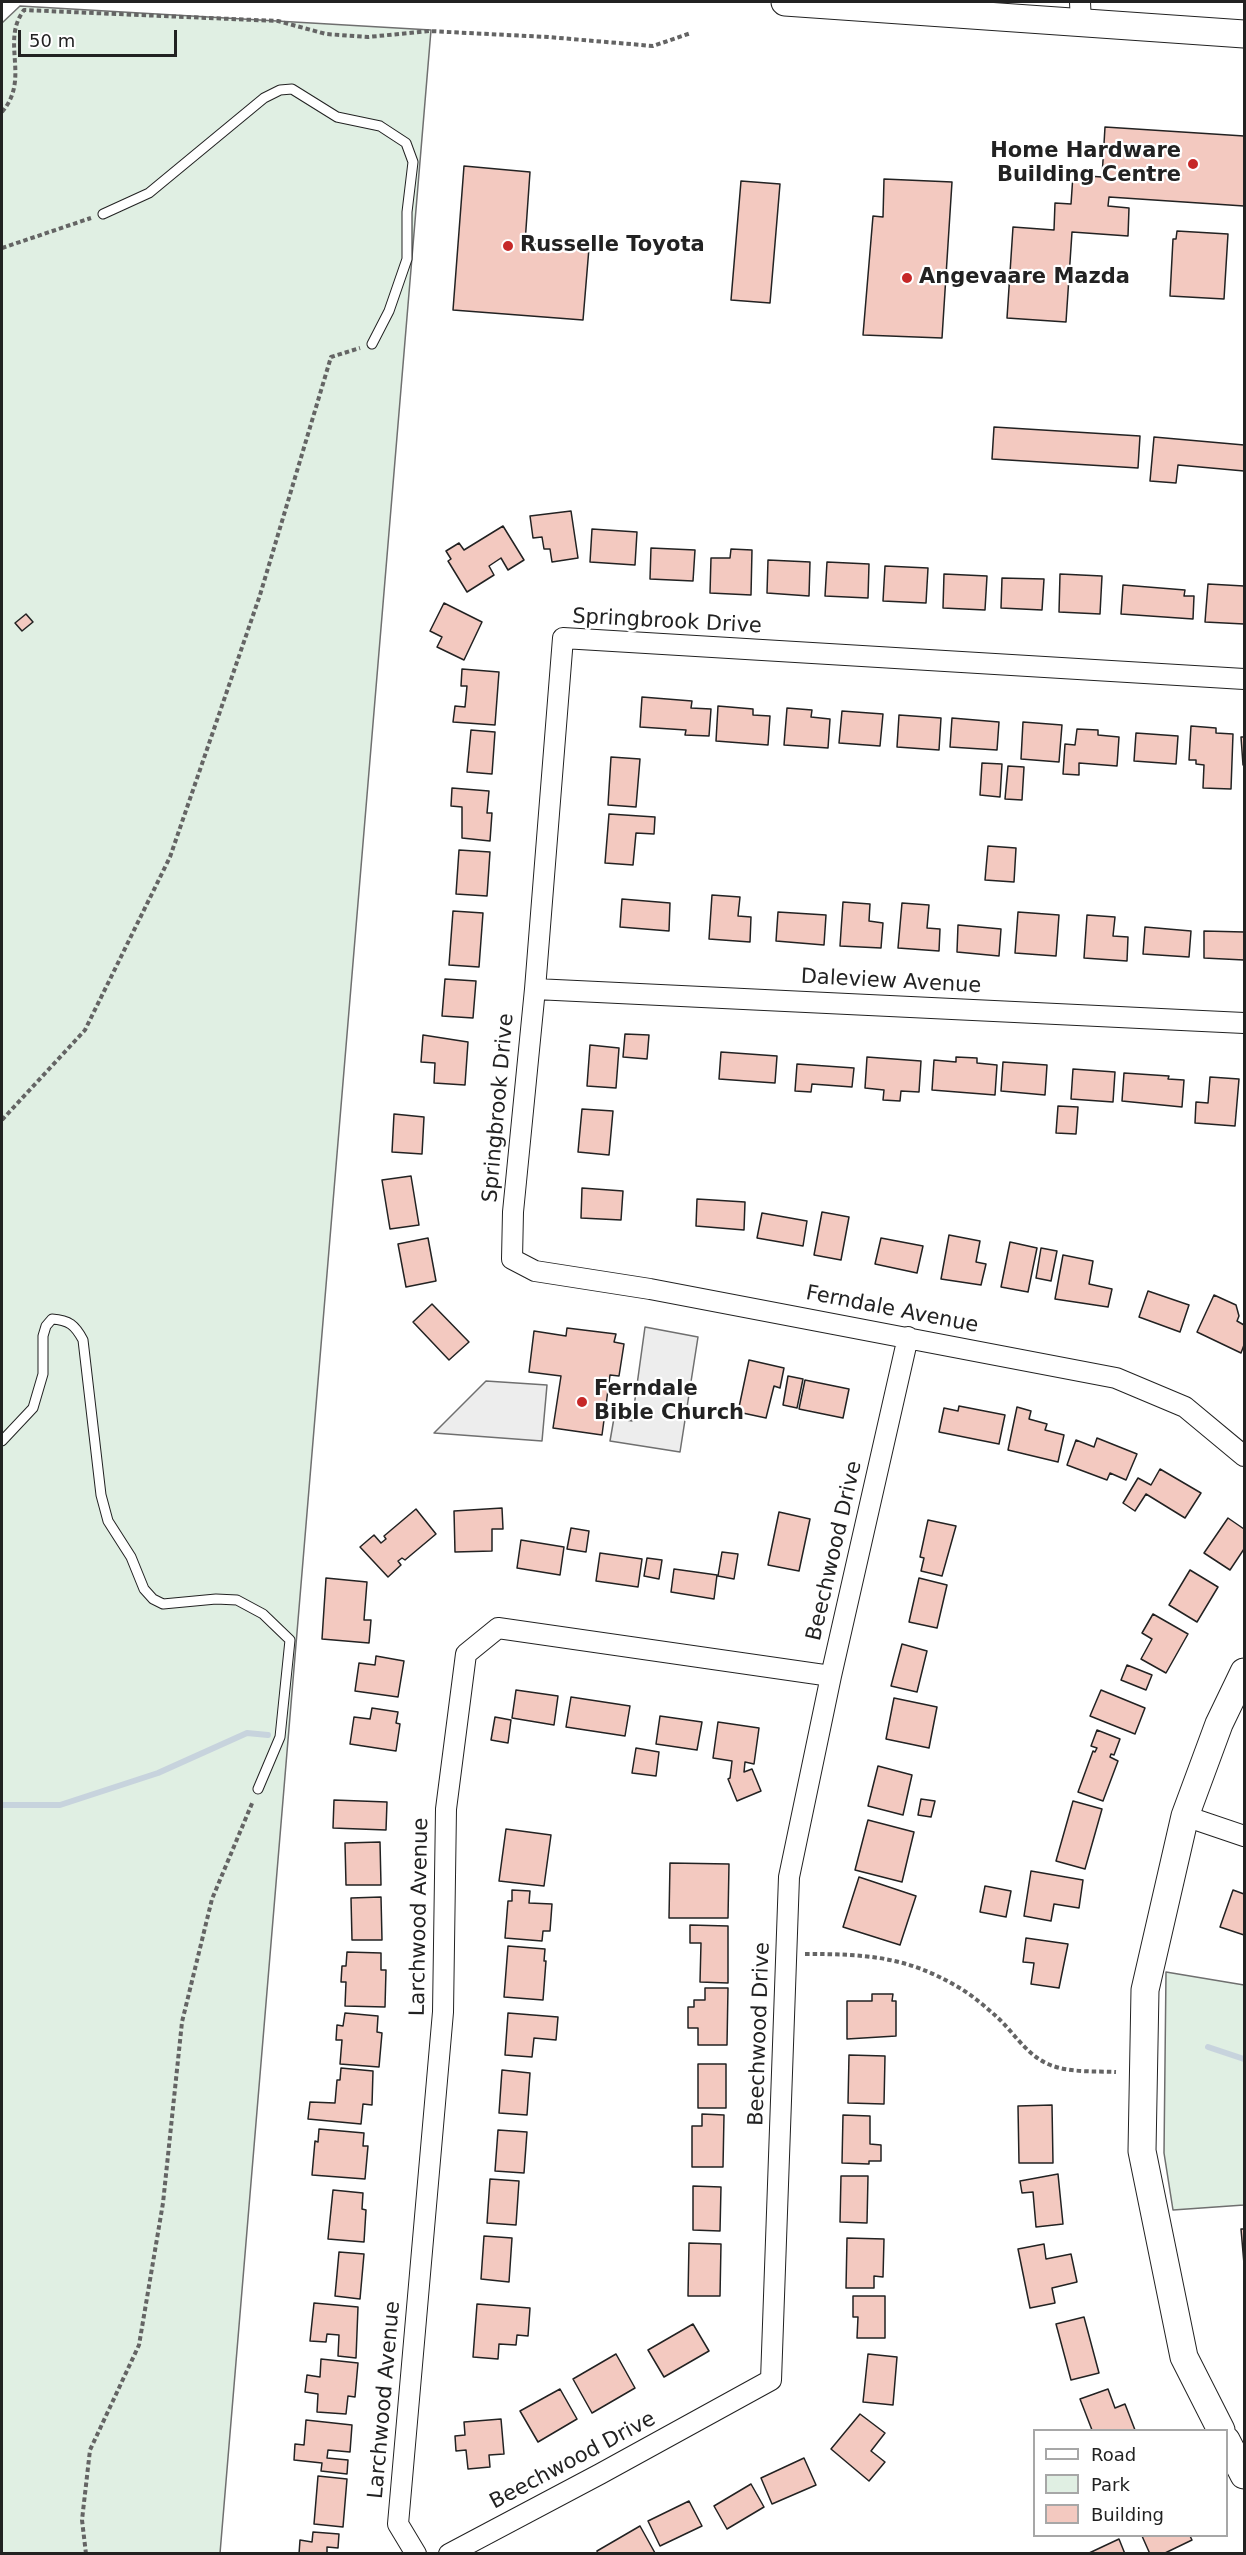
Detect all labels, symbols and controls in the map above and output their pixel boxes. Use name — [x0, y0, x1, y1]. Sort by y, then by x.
scale bar — [21, 18, 180, 56]
text: 50 m — [29, 30, 75, 51]
place label: Home Hardware Building Centre — [990, 139, 1181, 189]
marker: Home Hardware Building Centre — [1186, 157, 1200, 171]
place label: Russelle Toyota — [520, 233, 705, 259]
marker: Russelle Toyota — [501, 239, 515, 253]
place label: Angevaare Mazda — [919, 265, 1130, 291]
marker: Angevaare Mazda — [900, 271, 914, 285]
street label: Springbrook Drive — [572, 604, 762, 640]
street label: Daleview Avenue — [800, 965, 982, 999]
street label: Springbrook Drive — [478, 1012, 520, 1204]
street label: Ferndale Avenue — [804, 1281, 980, 1339]
place label: Ferndale Bible Church — [594, 1377, 744, 1427]
marker: Ferndale Bible Church — [575, 1395, 589, 1409]
street label: Beechwood Drive — [802, 1459, 868, 1643]
street label: Larchwood Avenue — [406, 1818, 434, 2016]
street label: Beechwood Drive — [744, 1942, 776, 2126]
street label: Larchwood Avenue — [364, 2300, 406, 2500]
street label: Beechwood Drive — [486, 2407, 660, 2515]
legend — [1033, 2429, 1228, 2537]
text: Road — [1091, 2444, 1136, 2465]
text: Park — [1091, 2474, 1130, 2495]
text: Building — [1091, 2504, 1164, 2525]

